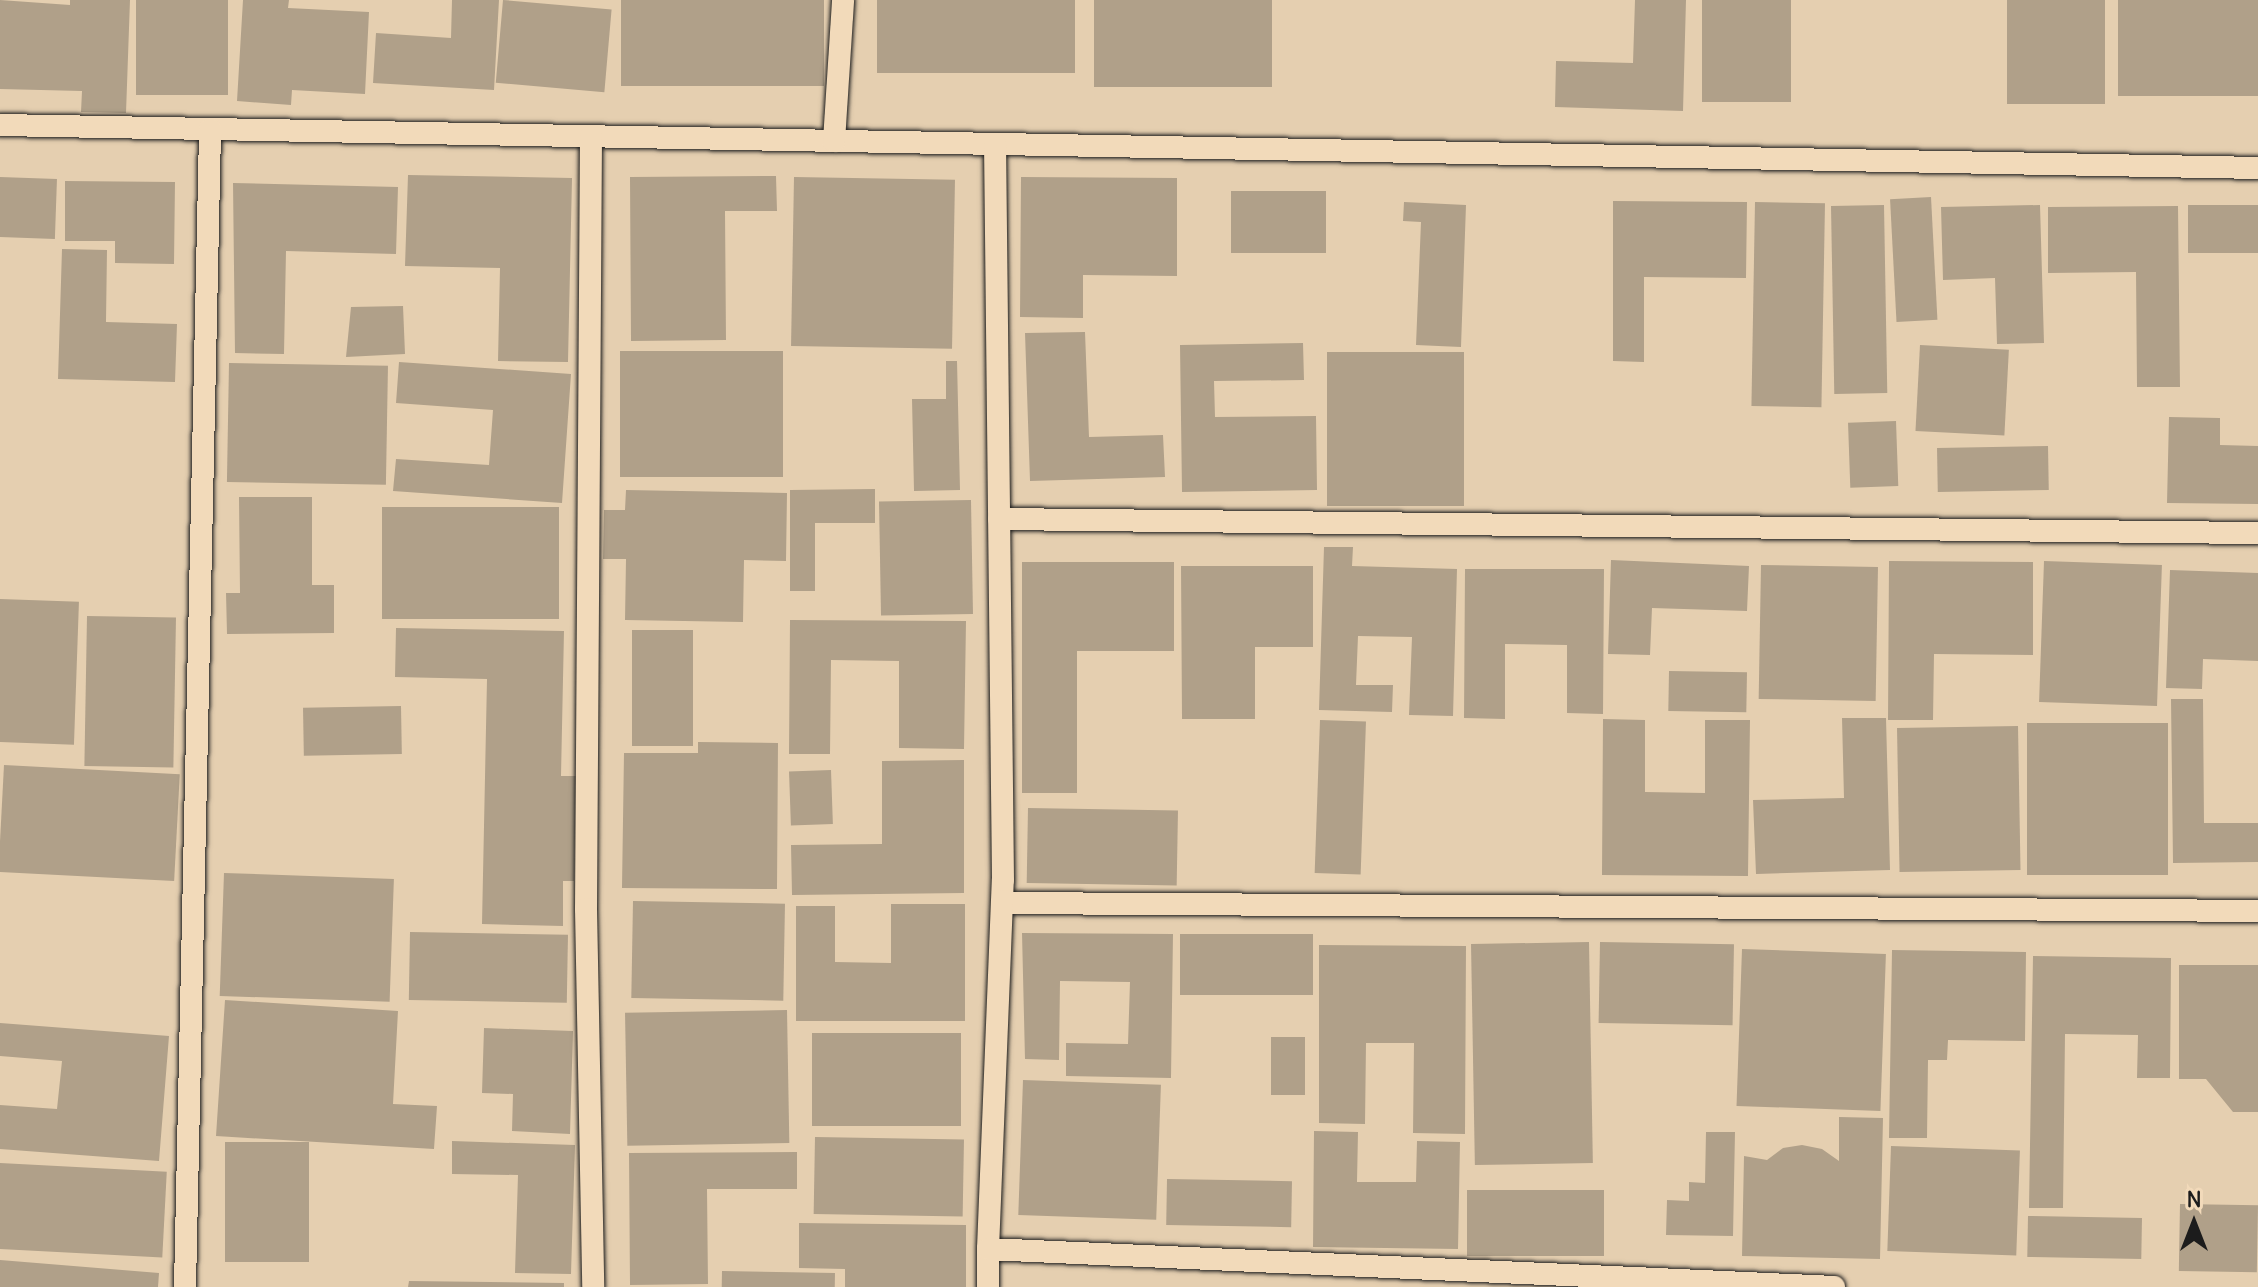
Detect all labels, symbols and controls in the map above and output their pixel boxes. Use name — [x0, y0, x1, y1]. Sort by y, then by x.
north arrow — [2154, 1183, 2234, 1263]
text: N — [2186, 1185, 2202, 1213]

